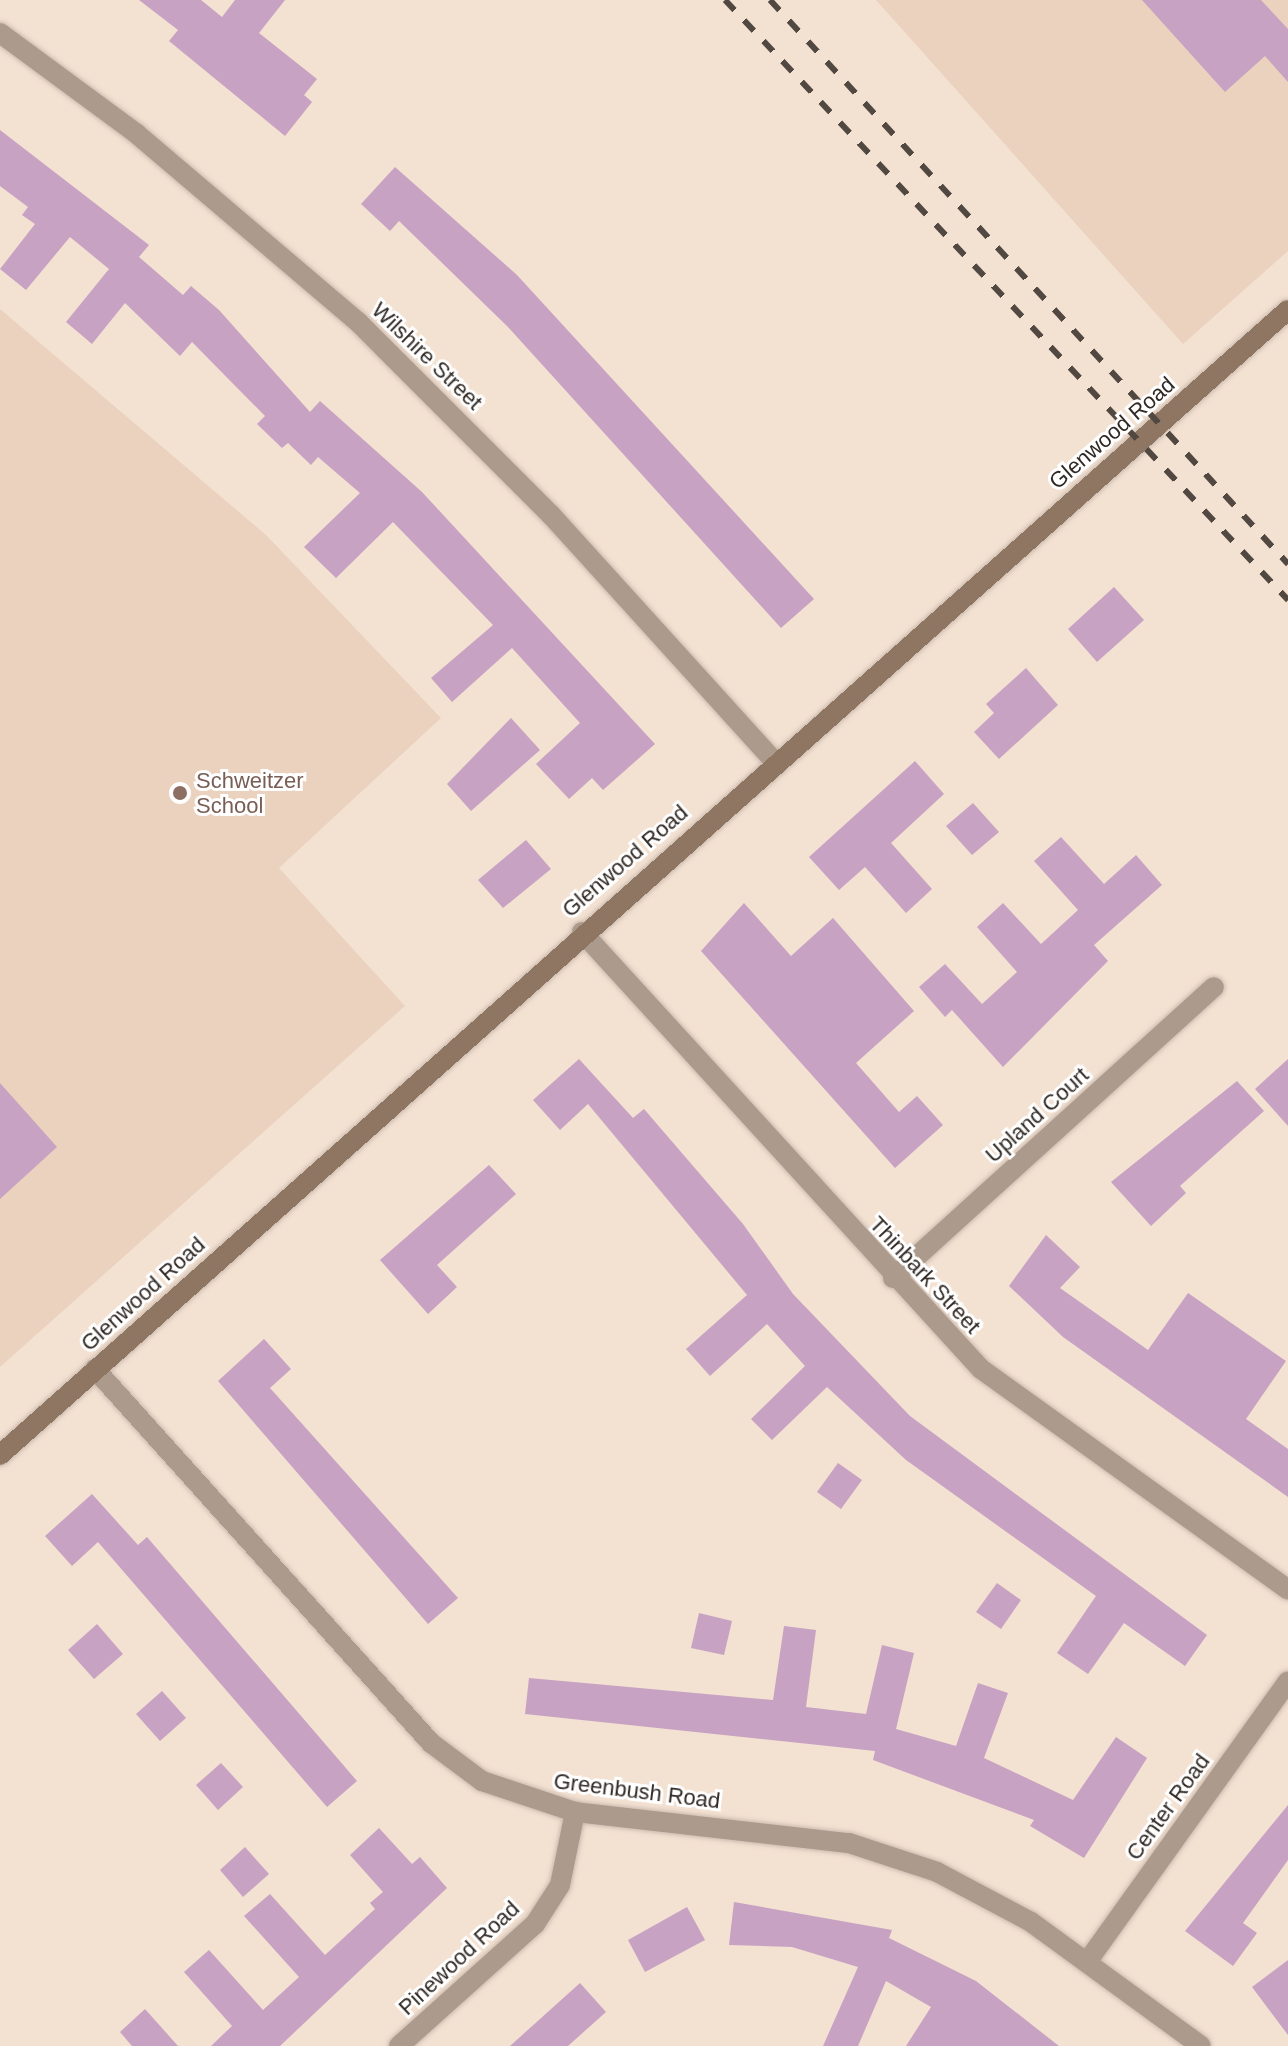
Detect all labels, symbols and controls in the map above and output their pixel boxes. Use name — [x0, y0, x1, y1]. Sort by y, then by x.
street label: Wilshire Street — [366, 297, 488, 415]
street label: Glenwood Road — [1044, 371, 1180, 495]
place label: Schweitzer School — [196, 767, 304, 818]
marker: Schweitzer School — [171, 784, 189, 802]
street label: Glenwood Road — [557, 799, 693, 923]
street label: Upland Court — [980, 1062, 1094, 1168]
street label: Thinbark Street — [864, 1211, 986, 1339]
street label: Glenwood Road — [76, 1231, 210, 1357]
street label: Center Road — [1121, 1749, 1215, 1865]
street label: Greenbush Road — [552, 1768, 722, 1814]
street label: Pinewood Road — [393, 1895, 525, 2021]

